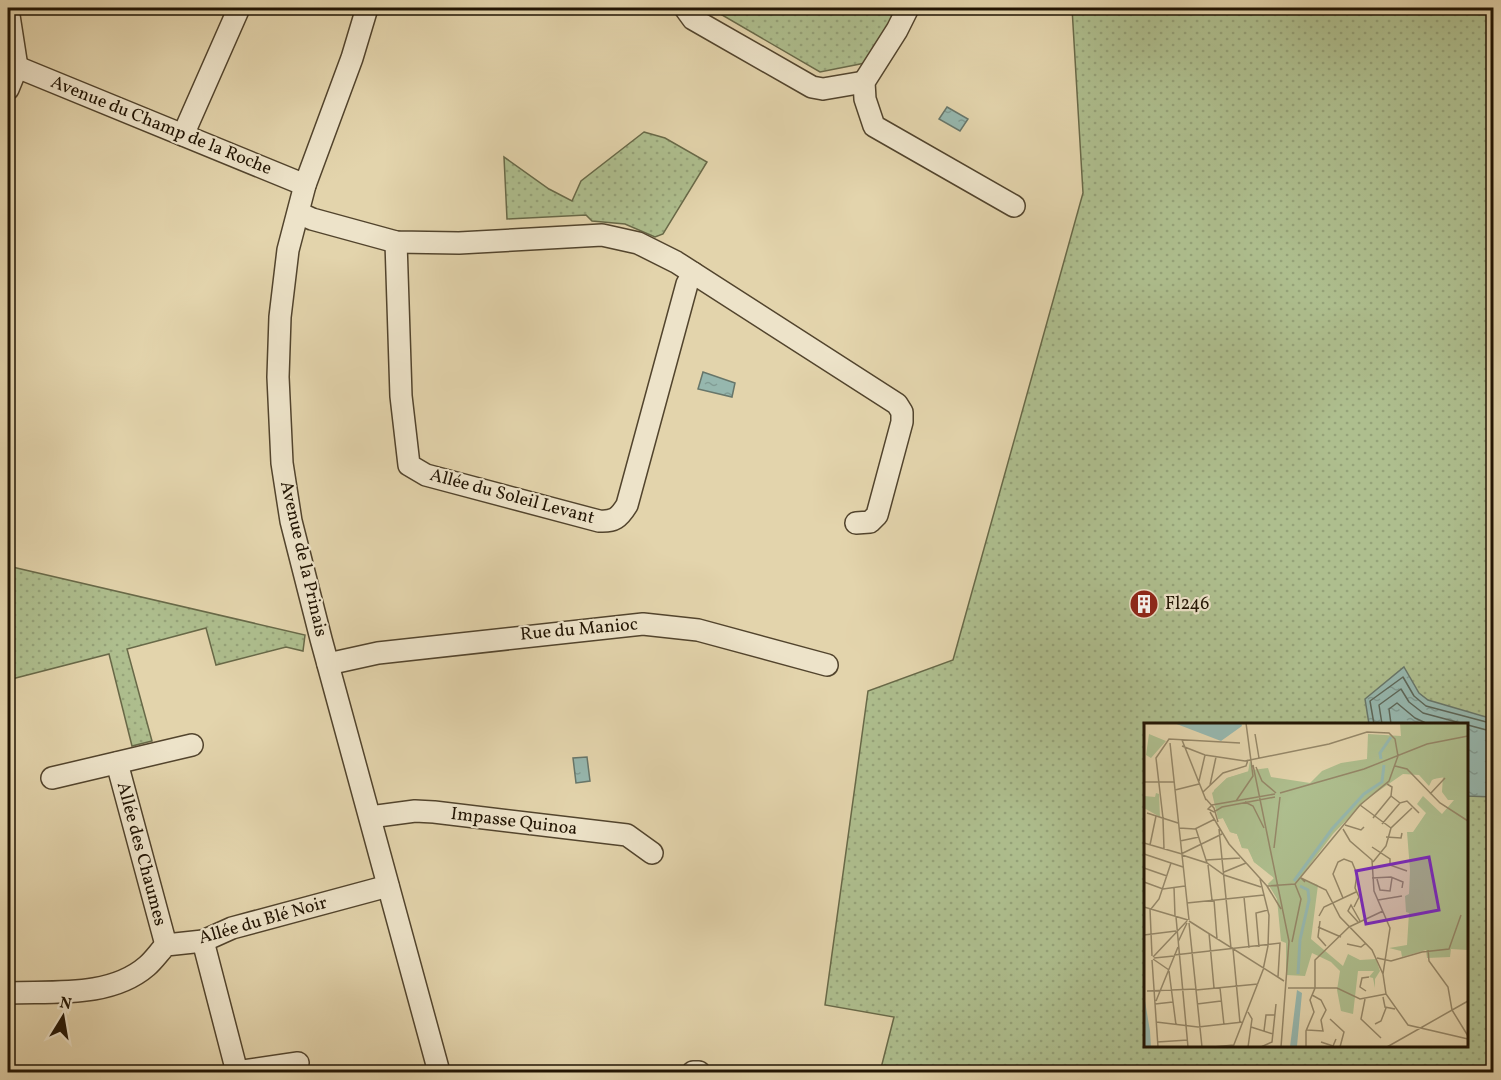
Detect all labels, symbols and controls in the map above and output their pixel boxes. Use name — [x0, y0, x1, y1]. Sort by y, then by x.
street label: Avenue du Champ de la Roche — [47, 70, 275, 182]
street label: Allée du Soleil Levant — [427, 463, 597, 531]
street label: Avenue de la Prinais — [273, 479, 333, 639]
building icon: Fl246 — [1128, 588, 1160, 620]
place label: Fl246 — [1165, 592, 1209, 617]
street label: Rue du Manioc — [519, 612, 639, 648]
inset map — [1144, 723, 1468, 1047]
street label: Allée des Chaumes — [110, 779, 172, 929]
street label: Impasse Quinoa — [449, 802, 579, 842]
street label: Allée du Blé Noir — [196, 891, 331, 951]
north arrow — [33, 987, 93, 1047]
text: N — [58, 992, 74, 1016]

